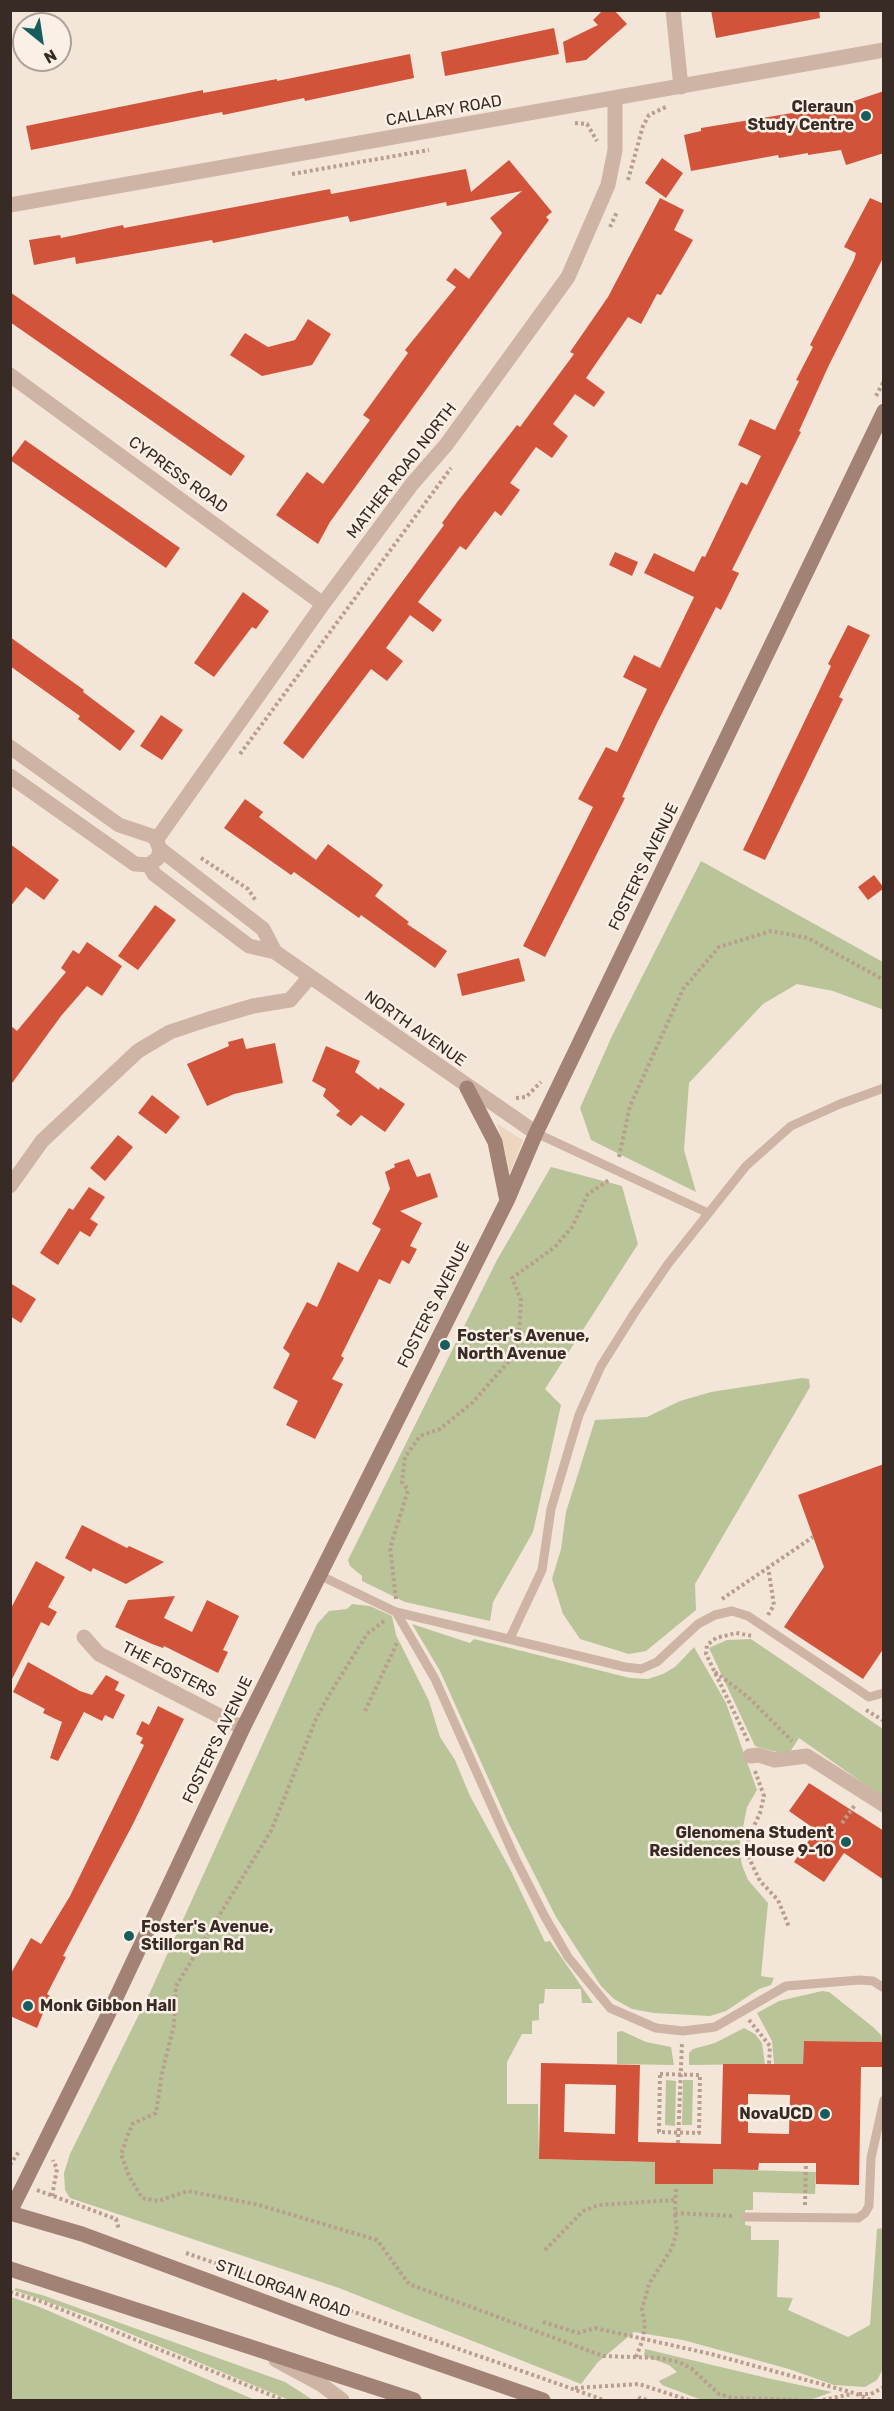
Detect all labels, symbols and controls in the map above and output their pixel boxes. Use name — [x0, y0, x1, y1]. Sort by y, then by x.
north arrow — [12, 12, 72, 72]
text: N — [41, 45, 60, 67]
street label: CALLARY ROAD — [385, 91, 503, 131]
place label: Cleraun Study Centre — [748, 97, 854, 135]
marker: Cleraun Study Centre — [859, 109, 873, 123]
street label: MATHER ROAD NORTH — [343, 399, 461, 543]
street label: CYPRESS ROAD — [125, 433, 231, 517]
street label: FOSTER'S AVENUE — [605, 800, 683, 934]
street label: NORTH AVENUE — [361, 987, 469, 1071]
street label: FOSTER'S AVENUE — [394, 1239, 474, 1371]
place label: Foster's Avenue, North Avenue — [457, 1326, 589, 1364]
marker: Foster's Avenue, North Avenue — [438, 1338, 452, 1352]
street label: THE FOSTERS — [118, 1638, 220, 1702]
street label: FOSTER'S AVENUE — [179, 1673, 257, 1807]
place label: Glenomena Student Residences House 9-10 — [649, 1823, 834, 1861]
marker: Glenomena Student Residences House 9-10 — [839, 1835, 853, 1849]
place label: Foster's Avenue, Stillorgan Rd — [141, 1917, 273, 1955]
marker: Foster's Avenue, Stillorgan Rd — [122, 1929, 136, 1943]
place label: Monk Gibbon Hall — [40, 1996, 176, 2016]
marker: Monk Gibbon Hall — [21, 1999, 35, 2013]
place label: NovaUCD — [739, 2104, 813, 2124]
marker: NovaUCD — [818, 2107, 832, 2121]
street label: STILLORGAN ROAD — [213, 2256, 353, 2322]

